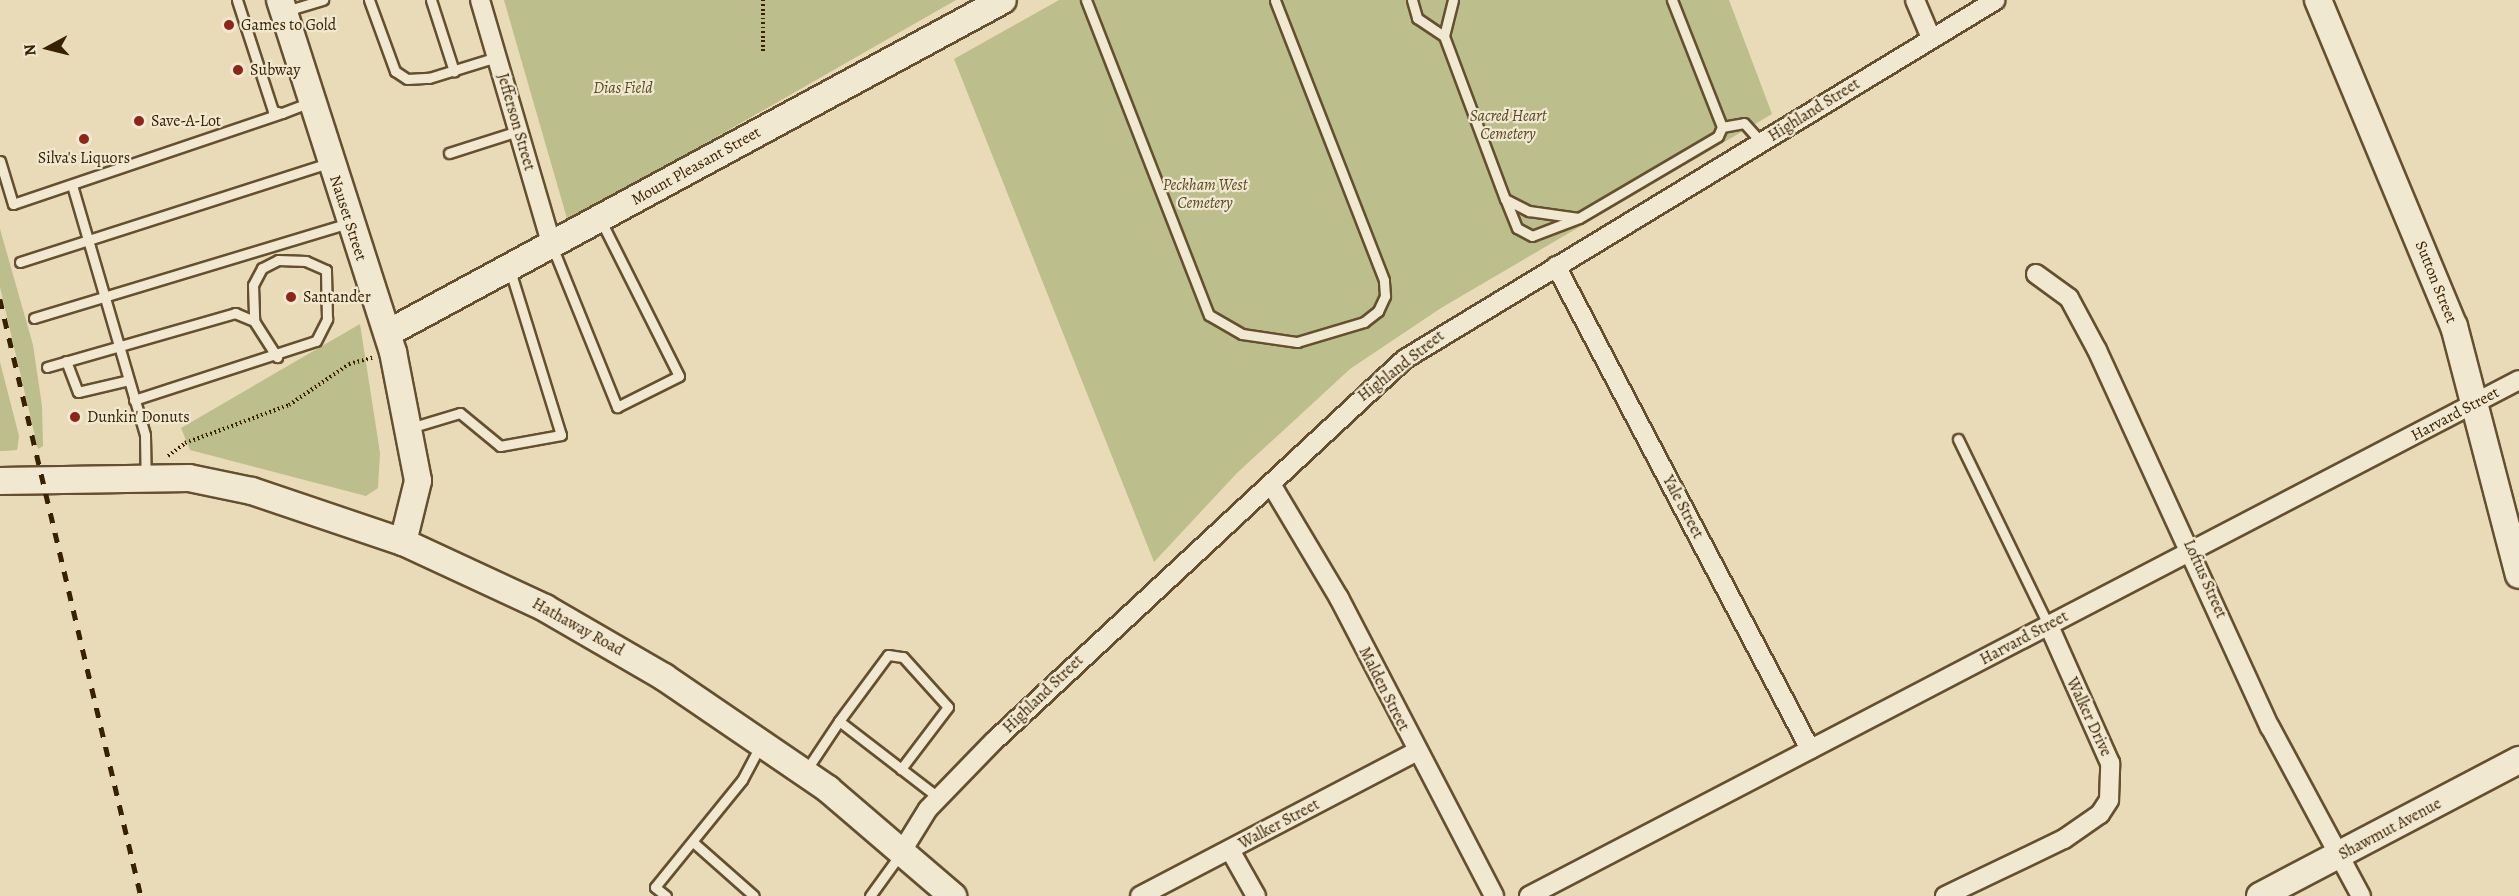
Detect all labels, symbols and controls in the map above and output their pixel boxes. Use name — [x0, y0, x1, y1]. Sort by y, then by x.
place label: Games to Gold — [241, 15, 336, 35]
north arrow — [18, 18, 78, 78]
marker: Games to Gold — [222, 18, 236, 32]
text: N — [19, 43, 42, 57]
place label: Subway — [250, 60, 300, 80]
marker: Subway — [231, 63, 245, 77]
street label: Jefferson Street — [493, 71, 539, 173]
street label: Highland Street — [1765, 74, 1863, 146]
park label: Dias Field — [593, 78, 653, 98]
park label: Sacred Heart Cemetery — [1470, 106, 1546, 144]
place label: Save-A-Lot — [151, 111, 221, 131]
marker: Save-A-Lot — [132, 114, 146, 128]
street label: Mount Pleasant Street — [628, 122, 764, 210]
marker: Silva's Liquors — [77, 132, 91, 146]
place label: Silva's Liquors — [38, 148, 130, 168]
street label: Nauset Street — [325, 173, 371, 263]
park label: Peckham West Cemetery — [1163, 175, 1247, 213]
street label: Sutton Street — [2411, 238, 2461, 326]
place label: Santander — [303, 287, 371, 307]
marker: Santander — [284, 290, 298, 304]
street label: Highland Street — [1354, 326, 1448, 406]
street label: Harvard Street — [2408, 383, 2502, 445]
place label: Dunkin' Donuts — [87, 407, 190, 427]
marker: Dunkin' Donuts — [68, 410, 82, 424]
street label: Yale Street — [1658, 472, 1708, 542]
street label: Loftus Street — [2179, 537, 2231, 621]
street label: Hathaway Road — [529, 594, 627, 660]
street label: Harvard Street — [1977, 607, 2071, 669]
street label: Malden Street — [1355, 644, 1413, 734]
street label: Highland Street — [999, 651, 1087, 737]
street label: Walker Drive — [2062, 674, 2116, 760]
street label: Shawmut Avenue — [2335, 794, 2445, 864]
street label: Walker Street — [1235, 795, 1323, 853]

